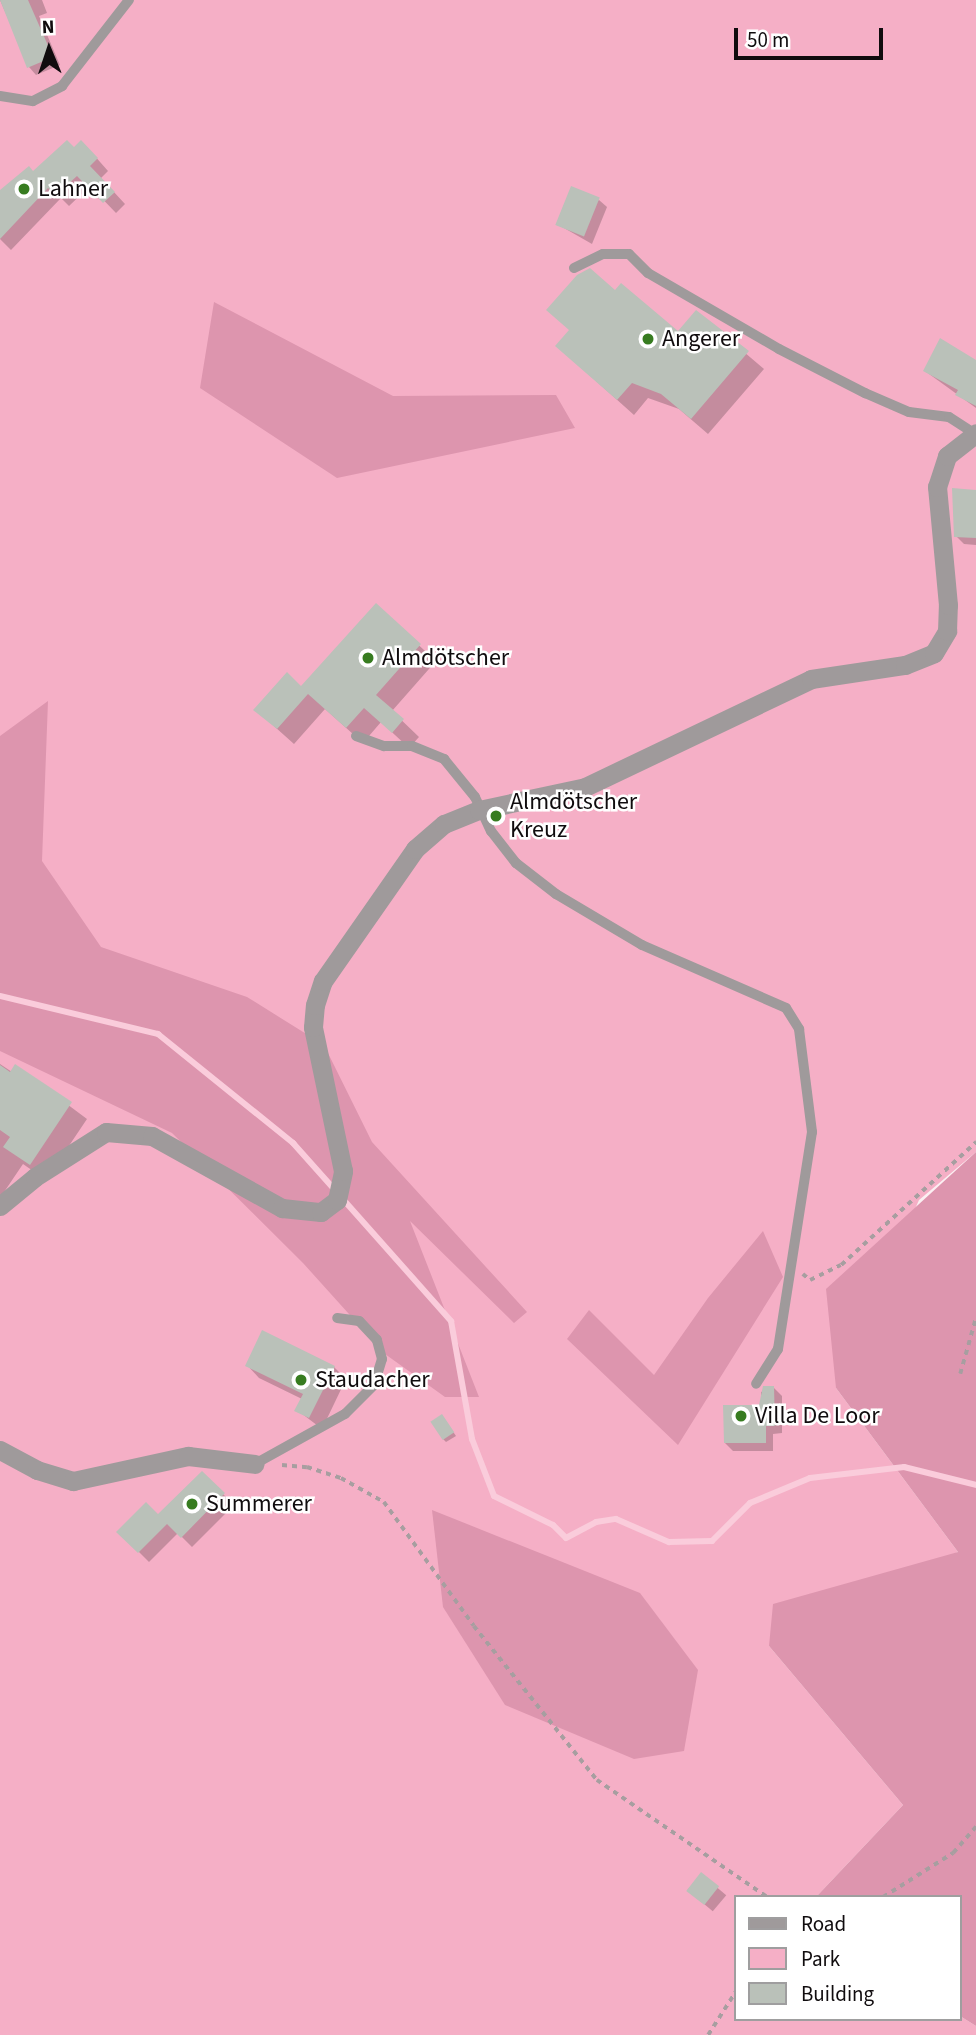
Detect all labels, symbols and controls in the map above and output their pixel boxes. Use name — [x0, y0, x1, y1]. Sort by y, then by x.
north arrow — [14, 14, 84, 84]
text: N — [41, 14, 55, 41]
scale bar — [738, 14, 887, 58]
text: 50 m — [747, 25, 789, 55]
place label: Lahner — [38, 175, 108, 203]
marker: Lahner — [16, 181, 32, 197]
place label: Angerer — [662, 325, 740, 353]
marker: Angerer — [640, 331, 656, 347]
place label: Almdötscher — [382, 644, 509, 672]
marker: Almdötscher — [360, 650, 376, 666]
place label: Almdötscher Kreuz — [510, 788, 637, 844]
marker: Almdötscher Kreuz — [488, 808, 504, 824]
place label: Staudacher — [315, 1366, 430, 1394]
marker: Staudacher — [293, 1372, 309, 1388]
place label: Villa De Loor — [755, 1402, 880, 1430]
marker: Villa De Loor — [733, 1408, 749, 1424]
place label: Summerer — [206, 1490, 312, 1518]
marker: Summerer — [184, 1496, 200, 1512]
legend — [734, 1895, 962, 2021]
text: Road — [801, 1909, 846, 1939]
text: Park — [801, 1944, 840, 1974]
text: Building — [801, 1979, 874, 2009]

